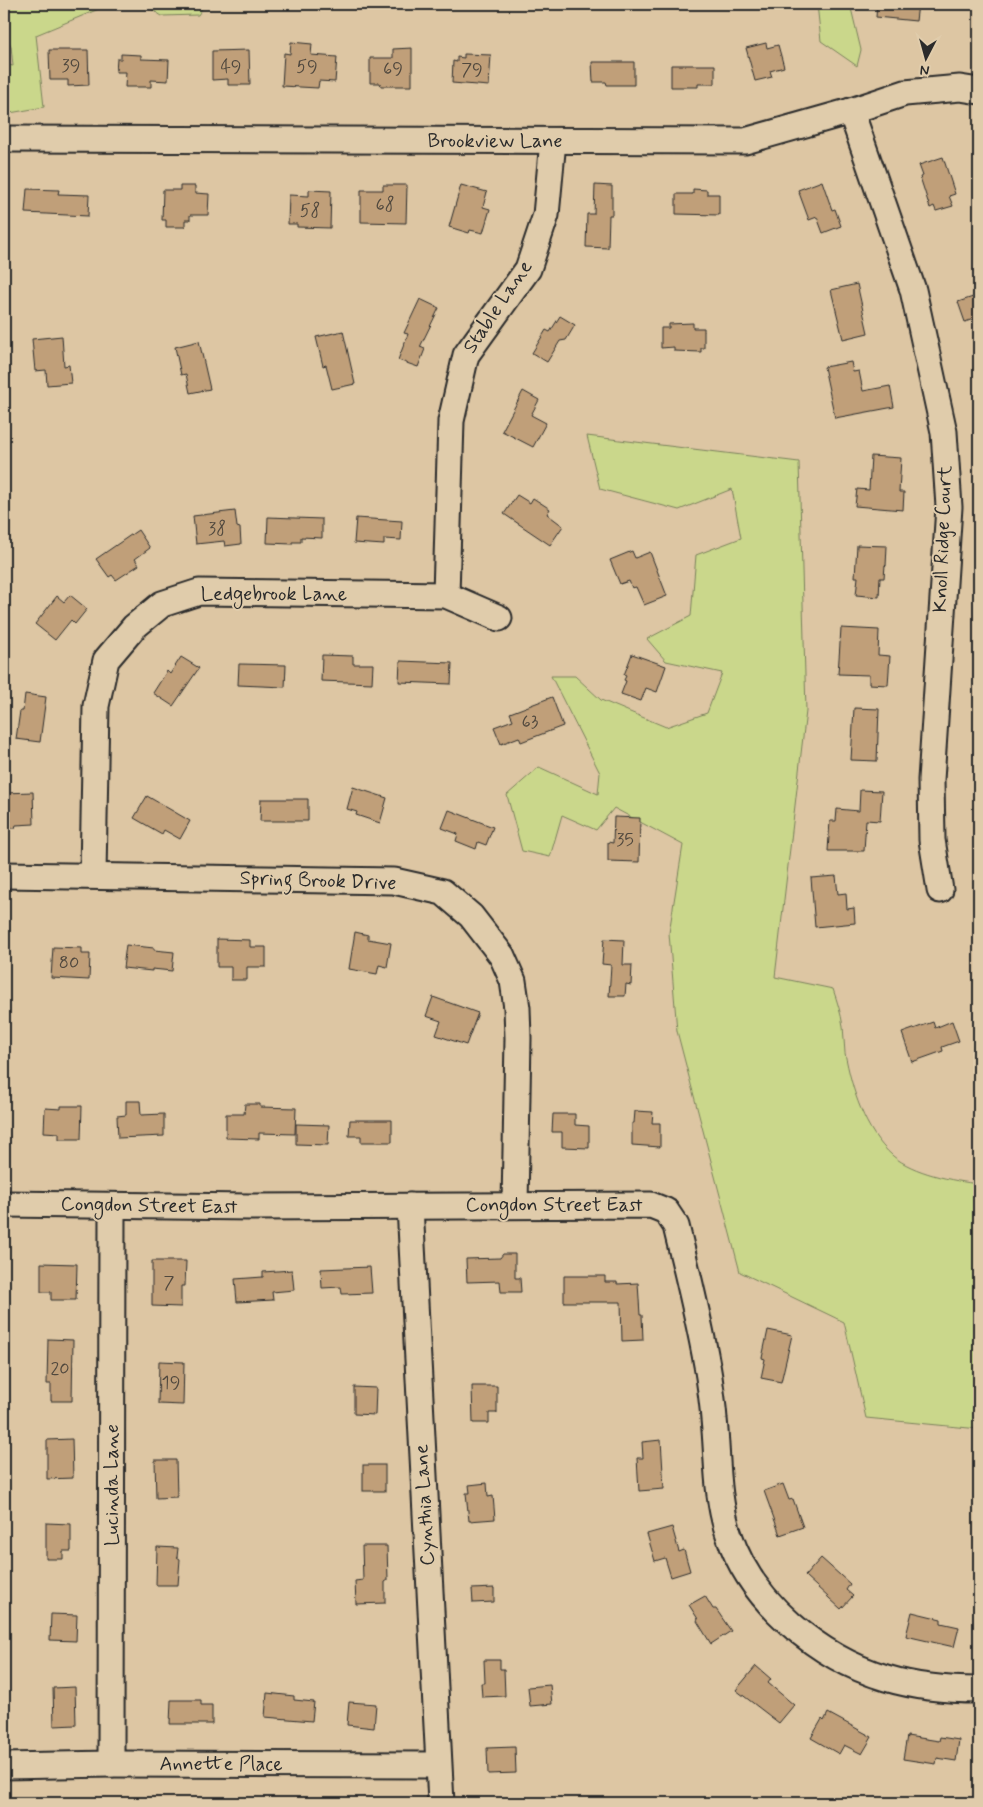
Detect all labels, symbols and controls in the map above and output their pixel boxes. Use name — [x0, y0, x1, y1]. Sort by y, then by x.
north arrow — [900, 32, 950, 82]
house number: 39 — [62, 54, 80, 78]
house number: 49 — [220, 55, 242, 79]
house number: 59 — [296, 55, 318, 79]
house number: 69 — [383, 57, 403, 81]
house number: 79 — [461, 58, 483, 82]
text: N — [919, 60, 930, 79]
street label: Brookview Lane — [427, 128, 563, 155]
house number: 68 — [375, 193, 395, 217]
house number: 58 — [300, 199, 320, 223]
street label: Stable Lane — [457, 255, 539, 359]
street label: Knoll Ridge Court — [927, 465, 959, 613]
house number: 38 — [208, 517, 226, 541]
street label: Ledgebrook Lane — [201, 581, 347, 609]
house number: 63 — [522, 710, 539, 734]
house number: 35 — [616, 828, 634, 852]
street label: Spring Brook Drive — [239, 865, 397, 899]
house number: 80 — [59, 951, 79, 975]
street label: Congdon Street East — [60, 1191, 238, 1222]
street label: Congdon Street East — [466, 1192, 643, 1220]
house number: 7 — [164, 1271, 175, 1295]
house number: 20 — [50, 1357, 70, 1381]
house number: 19 — [162, 1371, 180, 1395]
street label: Lucinda Lane — [99, 1424, 126, 1546]
street label: Cynthia Lane — [408, 1443, 442, 1567]
street label: Annette Place — [159, 1751, 283, 1778]

